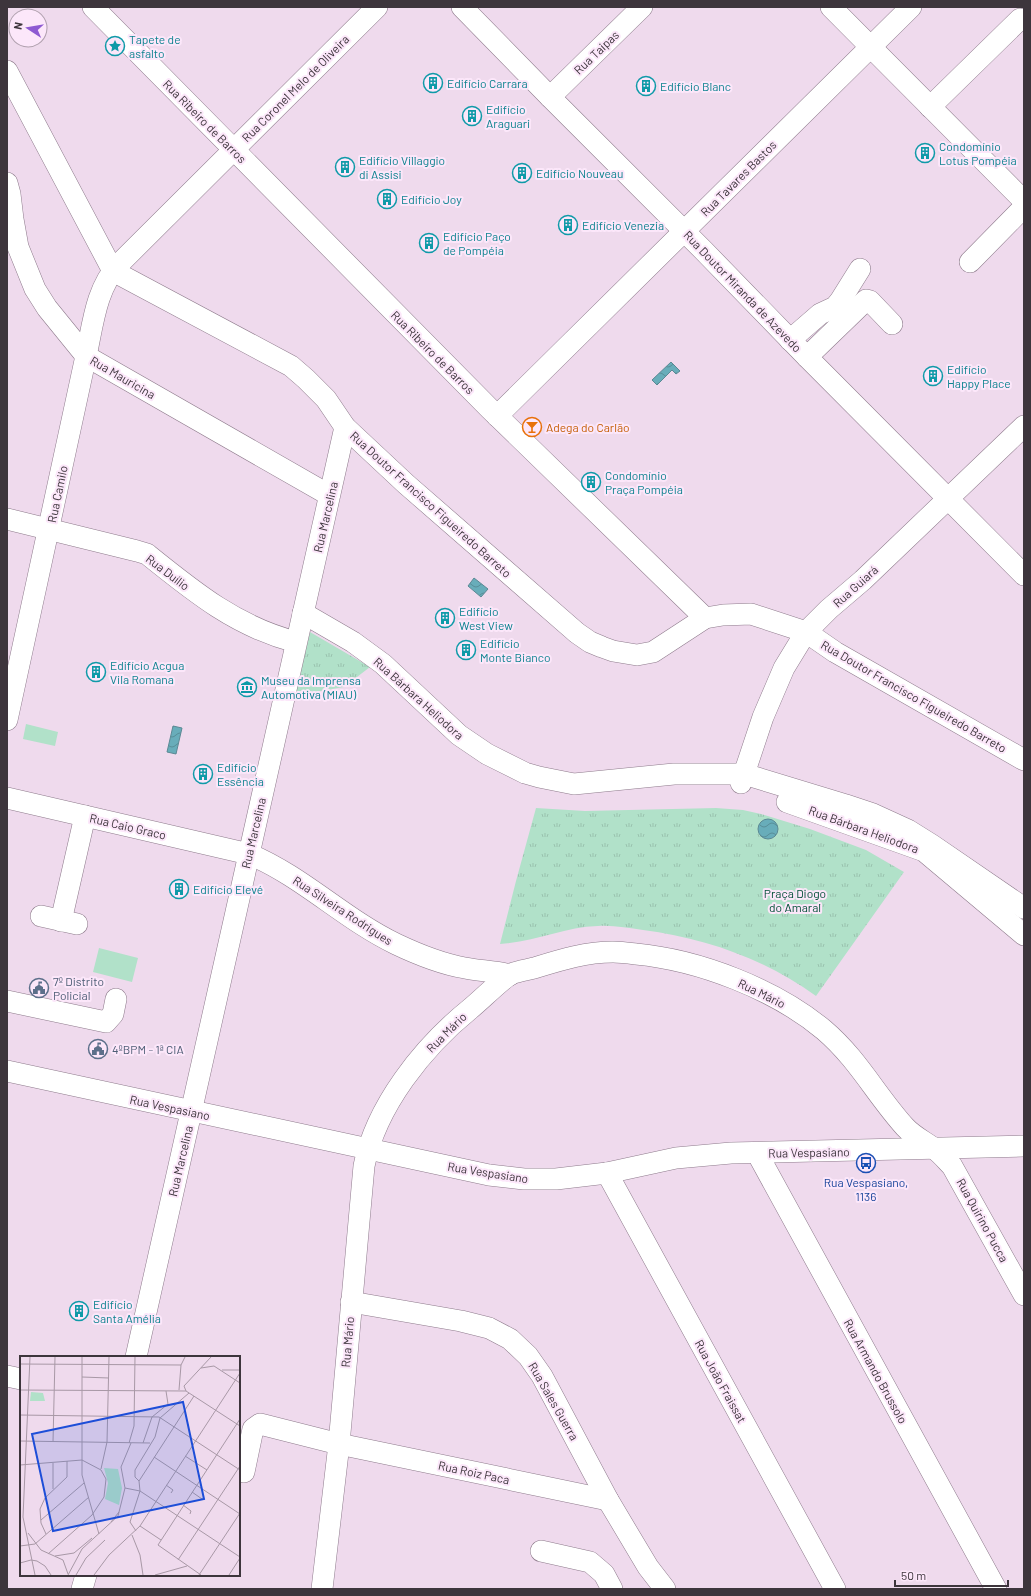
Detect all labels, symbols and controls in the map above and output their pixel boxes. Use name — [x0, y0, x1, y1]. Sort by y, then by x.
north arrow — [8, 8, 48, 48]
text: N — [11, 21, 25, 31]
street label: Rua Taipas — [571, 27, 621, 77]
place label: Tapete de asfalto — [129, 32, 181, 60]
street label: Rua Coronel Melo de Oliveira — [239, 32, 351, 144]
place icon: Tapete de asfalto — [104, 35, 126, 57]
building icon: Edifício Carrara — [422, 72, 444, 94]
building icon: Edifício Blanc — [635, 75, 657, 97]
place label: Edifício Carrara — [447, 76, 528, 90]
street label: Rua Ribeiro de Barros — [161, 77, 250, 166]
place label: Edifício Blanc — [660, 79, 731, 93]
place label: Edifício Araguari — [486, 102, 530, 130]
building icon: Edifício Araguari — [461, 105, 483, 127]
street label: Rua Tavares Bastos — [697, 137, 779, 219]
place label: Condomínio Lotus Pompéia — [939, 139, 1017, 167]
building icon: Condomínio Lotus Pompéia — [914, 142, 936, 164]
place label: Edifício Villaggio di Assisi — [359, 153, 445, 181]
building icon: Edifício Villaggio di Assisi — [334, 156, 356, 178]
building icon: Edifício Nouveau — [511, 162, 533, 184]
place label: Edifício Nouveau — [536, 166, 623, 180]
building icon: Edifício Joy — [376, 188, 398, 210]
place label: Edifício Joy — [401, 192, 462, 206]
building icon: Edifício Venezia — [557, 214, 579, 236]
place label: Edifício Venezia — [582, 218, 664, 232]
street label: Rua Doutor Miranda de Azevedo — [681, 228, 805, 354]
place label: Edifício Paço de Pompéia — [443, 229, 511, 257]
building icon: Edifício Paço de Pompéia — [418, 232, 440, 254]
street label: Rua Ribeiro de Barros — [389, 308, 478, 397]
street label: Rua Mauricina — [88, 353, 158, 401]
place label: Edifício Happy Place — [947, 362, 1011, 390]
building icon: Edifício Happy Place — [922, 365, 944, 387]
bar icon: Adega do Carlão — [521, 416, 543, 438]
place label: Adega do Carlão — [546, 420, 630, 434]
street label: Rua Doutor Francisco Figueiredo Barreto — [348, 428, 514, 580]
street label: Rua Camilo — [44, 464, 70, 524]
place label: Condomínio Praça Pompéia — [605, 468, 683, 496]
building icon: Condomínio Praça Pompéia — [580, 471, 602, 493]
street label: Rua Marcelina — [310, 480, 340, 554]
street label: Rua Duílio — [143, 551, 193, 593]
street label: Rua Guiará — [830, 562, 880, 610]
place label: Edifício West View — [459, 604, 513, 632]
building icon: Edifício West View — [434, 607, 456, 629]
place label: Edifício Monte Bianco — [480, 636, 550, 664]
street label: Rua Doutor Francisco Figueiredo Barreto — [819, 637, 1009, 755]
building icon: Edifício Monte Bianco — [455, 639, 477, 661]
street label: Rua Bárbara Heliodora — [371, 654, 467, 742]
place label: Edifício Acgua Vila Romana — [110, 658, 184, 686]
building icon: Edifício Acgua Vila Romana — [85, 661, 107, 683]
place label: Museu da Imprensa Automotiva (MIAU) — [261, 673, 361, 701]
museum icon: Museu da Imprensa Automotiva (MIAU) — [236, 676, 258, 698]
place label: Edifício Essência — [217, 760, 264, 788]
building icon: Edifício Essência — [192, 763, 214, 785]
street label: Rua Marcelina — [238, 796, 268, 870]
street label: Rua Bárbara Heliodora — [807, 803, 921, 855]
street label: Rua Caio Graco — [88, 810, 168, 842]
street label: Rua Silveira Rodrigues — [291, 873, 396, 947]
building icon: Edifício Elevé — [168, 878, 190, 900]
place label: Edifício Elevé — [193, 882, 263, 896]
park label: Praça Diogo do Amaral — [764, 886, 826, 914]
place label: 7º Distrito Policial — [53, 974, 104, 1002]
street label: Rua Mário — [736, 976, 788, 1010]
public building icon: 7º Distrito Policial — [28, 977, 50, 999]
street label: Rua Mário — [423, 1009, 469, 1055]
public building icon: 4ºBPM - 1ª CIA — [87, 1038, 109, 1060]
place label: 4ºBPM - 1ª CIA — [112, 1042, 184, 1056]
street label: Rua Vespasiano — [129, 1092, 211, 1122]
street label: Rua Marcelina — [165, 1124, 195, 1198]
street label: Rua Vespasiano — [768, 1144, 850, 1160]
bus stop icon: Rua Vespasiano, 1136 — [855, 1152, 877, 1174]
street label: Rua Vespasiano — [447, 1159, 529, 1185]
place label: Rua Vespasiano, 1136 — [824, 1175, 908, 1203]
street label: Rua Quirino Pucca — [954, 1176, 1012, 1264]
place label: Edifício Santa Amélia — [93, 1297, 161, 1325]
building icon: Edifício Santa Amélia — [68, 1300, 90, 1322]
street label: Rua Mário — [338, 1316, 356, 1368]
street label: Rua Armando Brussolo — [841, 1316, 911, 1426]
street label: Rua João Fraissat — [692, 1337, 750, 1425]
inset map — [20, 1356, 240, 1576]
street label: Rua Sales Guerra — [526, 1360, 582, 1442]
street label: Rua Roiz Paca — [437, 1458, 511, 1486]
scale bar — [895, 1562, 1008, 1588]
text: 50 m — [901, 1568, 926, 1582]

